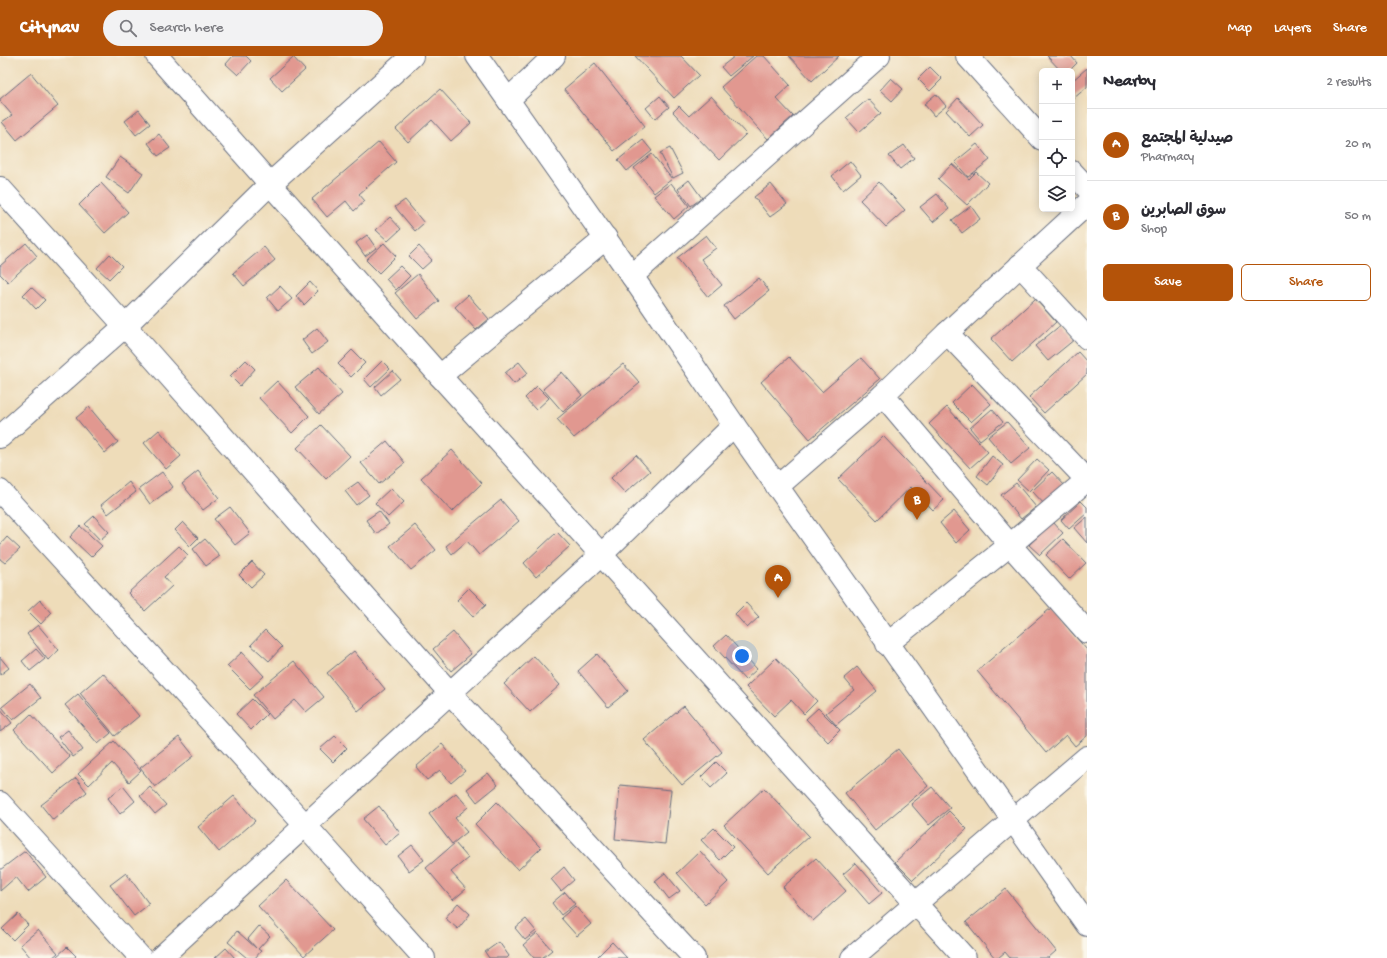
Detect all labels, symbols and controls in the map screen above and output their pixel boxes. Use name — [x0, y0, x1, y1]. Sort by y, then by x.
search box — [103, 10, 383, 46]
text: Citynav — [20, 17, 79, 40]
icon: search — [117, 17, 139, 39]
text: Search here — [149, 19, 223, 37]
text: Map — [1228, 20, 1252, 37]
text: Layers — [1274, 20, 1311, 37]
text: Share — [1333, 20, 1367, 37]
map controls — [1039, 68, 1075, 212]
button: + — [1039, 68, 1075, 104]
text: Nearby — [1103, 72, 1156, 92]
text: 2 results — [1326, 75, 1371, 90]
button: − — [1039, 104, 1075, 140]
text: صيدلية المجتمع — [1141, 130, 1233, 148]
text: A — [1112, 137, 1120, 152]
text: 20 m — [1345, 137, 1371, 152]
button: locate — [1039, 140, 1075, 176]
text: Pharmacy — [1141, 150, 1194, 165]
button: layers — [1039, 176, 1075, 212]
text: سوق الصابرين — [1141, 202, 1226, 220]
text: B — [1113, 209, 1119, 224]
text: 50 m — [1344, 209, 1371, 224]
text: Shop — [1141, 222, 1167, 237]
button: Save — [1103, 264, 1233, 301]
button: Share — [1241, 264, 1371, 301]
pin: B — [904, 487, 930, 520]
pin: A — [765, 565, 791, 598]
your location — [732, 646, 752, 666]

